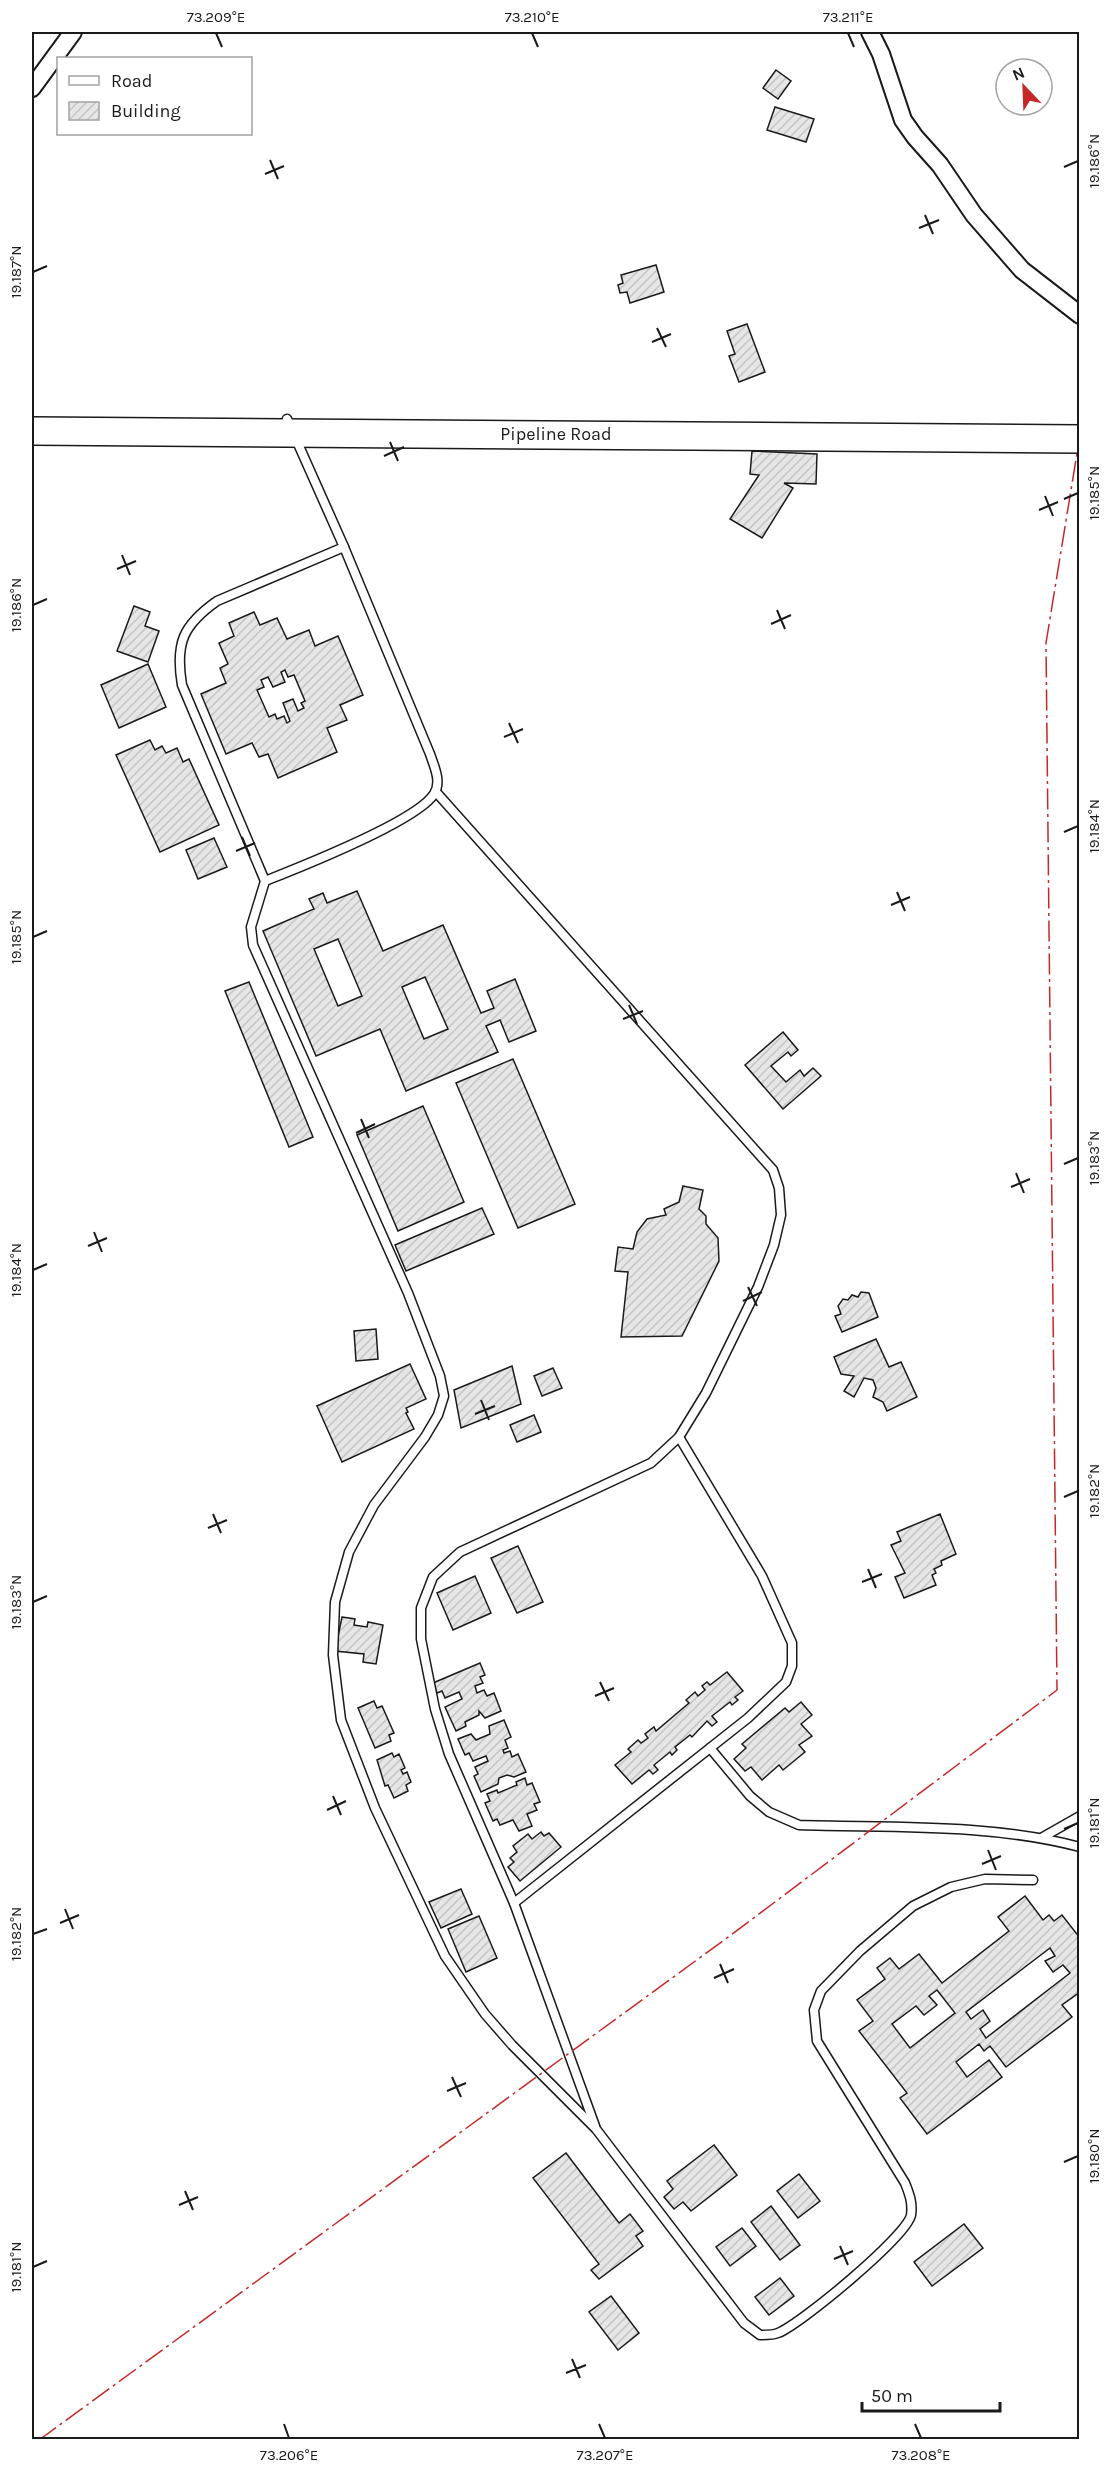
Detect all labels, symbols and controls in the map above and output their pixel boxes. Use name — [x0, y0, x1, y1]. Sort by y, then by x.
text: 73.209°E — [187, 8, 245, 26]
text: 73.210°E — [505, 8, 559, 26]
text: 73.211°E — [823, 8, 873, 26]
legend — [57, 57, 252, 135]
north arrow — [994, 57, 1054, 117]
text: N — [1009, 63, 1027, 85]
text: Road — [111, 70, 152, 92]
text: Building — [111, 100, 181, 122]
text: 19.186°N — [1085, 134, 1103, 188]
text: 19.187°N — [7, 246, 25, 298]
street label: Pipeline Road — [500, 423, 612, 445]
text: 19.185°N — [1085, 466, 1103, 520]
text: 19.186°N — [7, 578, 25, 632]
text: 19.184°N — [1085, 799, 1103, 853]
text: 19.185°N — [7, 910, 25, 964]
text: 19.183°N — [1085, 1131, 1103, 1185]
text: 19.184°N — [7, 1243, 25, 1297]
text: 19.182°N — [1085, 1464, 1103, 1518]
text: 19.183°N — [7, 1575, 25, 1629]
text: 19.181°N — [1085, 1798, 1103, 1848]
text: 19.182°N — [7, 1907, 25, 1961]
text: 19.180°N — [1085, 2129, 1103, 2183]
text: 19.181°N — [7, 2242, 25, 2292]
scale bar — [862, 2375, 1000, 2413]
text: 50 m — [871, 2385, 913, 2407]
text: 73.206°E — [260, 2446, 318, 2464]
text: 73.207°E — [577, 2446, 633, 2464]
text: 73.208°E — [892, 2446, 950, 2464]

